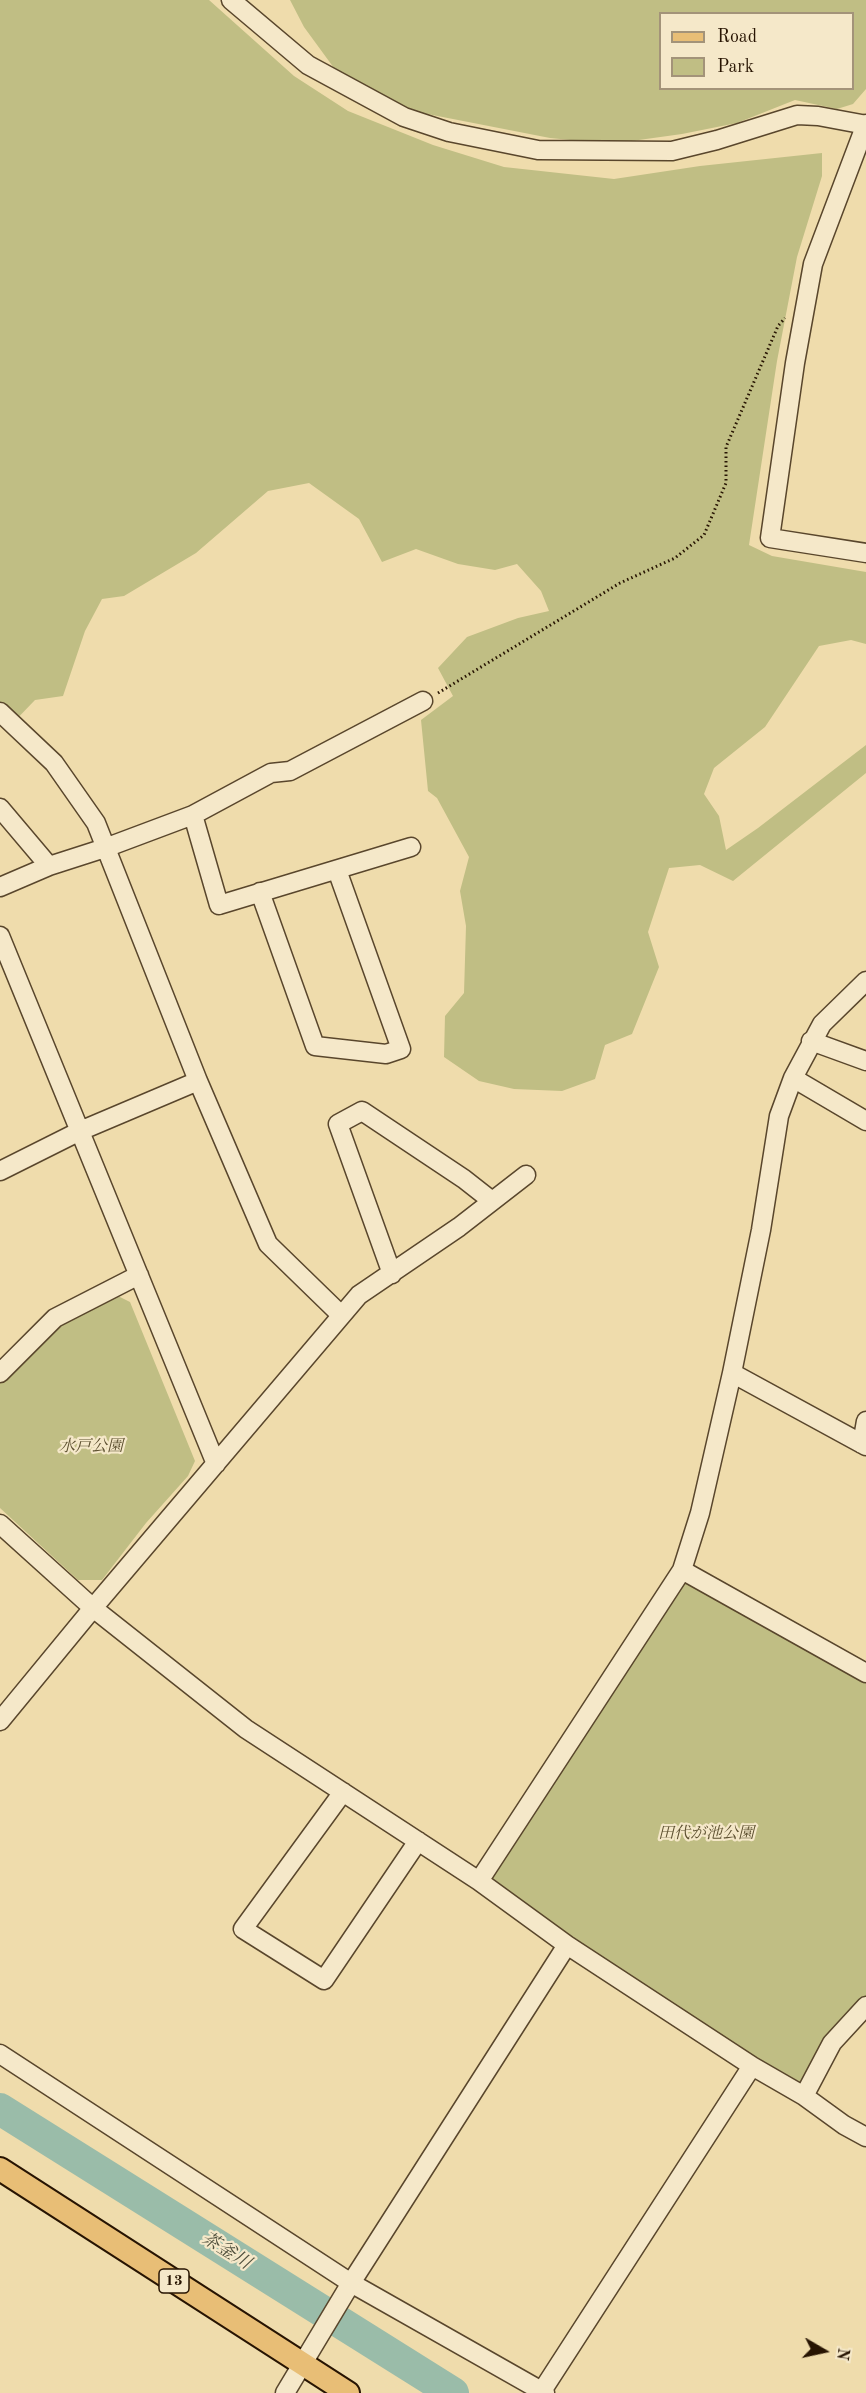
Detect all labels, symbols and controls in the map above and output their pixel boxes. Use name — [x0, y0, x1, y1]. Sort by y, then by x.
legend — [659, 12, 854, 90]
text: Road — [717, 28, 757, 46]
text: Park — [717, 58, 754, 76]
park label: 水戸公園 — [59, 1437, 123, 1457]
park label: 田代が池公園 — [658, 1824, 754, 1844]
water label: 茶釜川 — [197, 2228, 255, 2274]
road number: 13 — [159, 2269, 189, 2293]
north arrow — [794, 2321, 854, 2381]
text: N — [833, 2347, 851, 2361]

